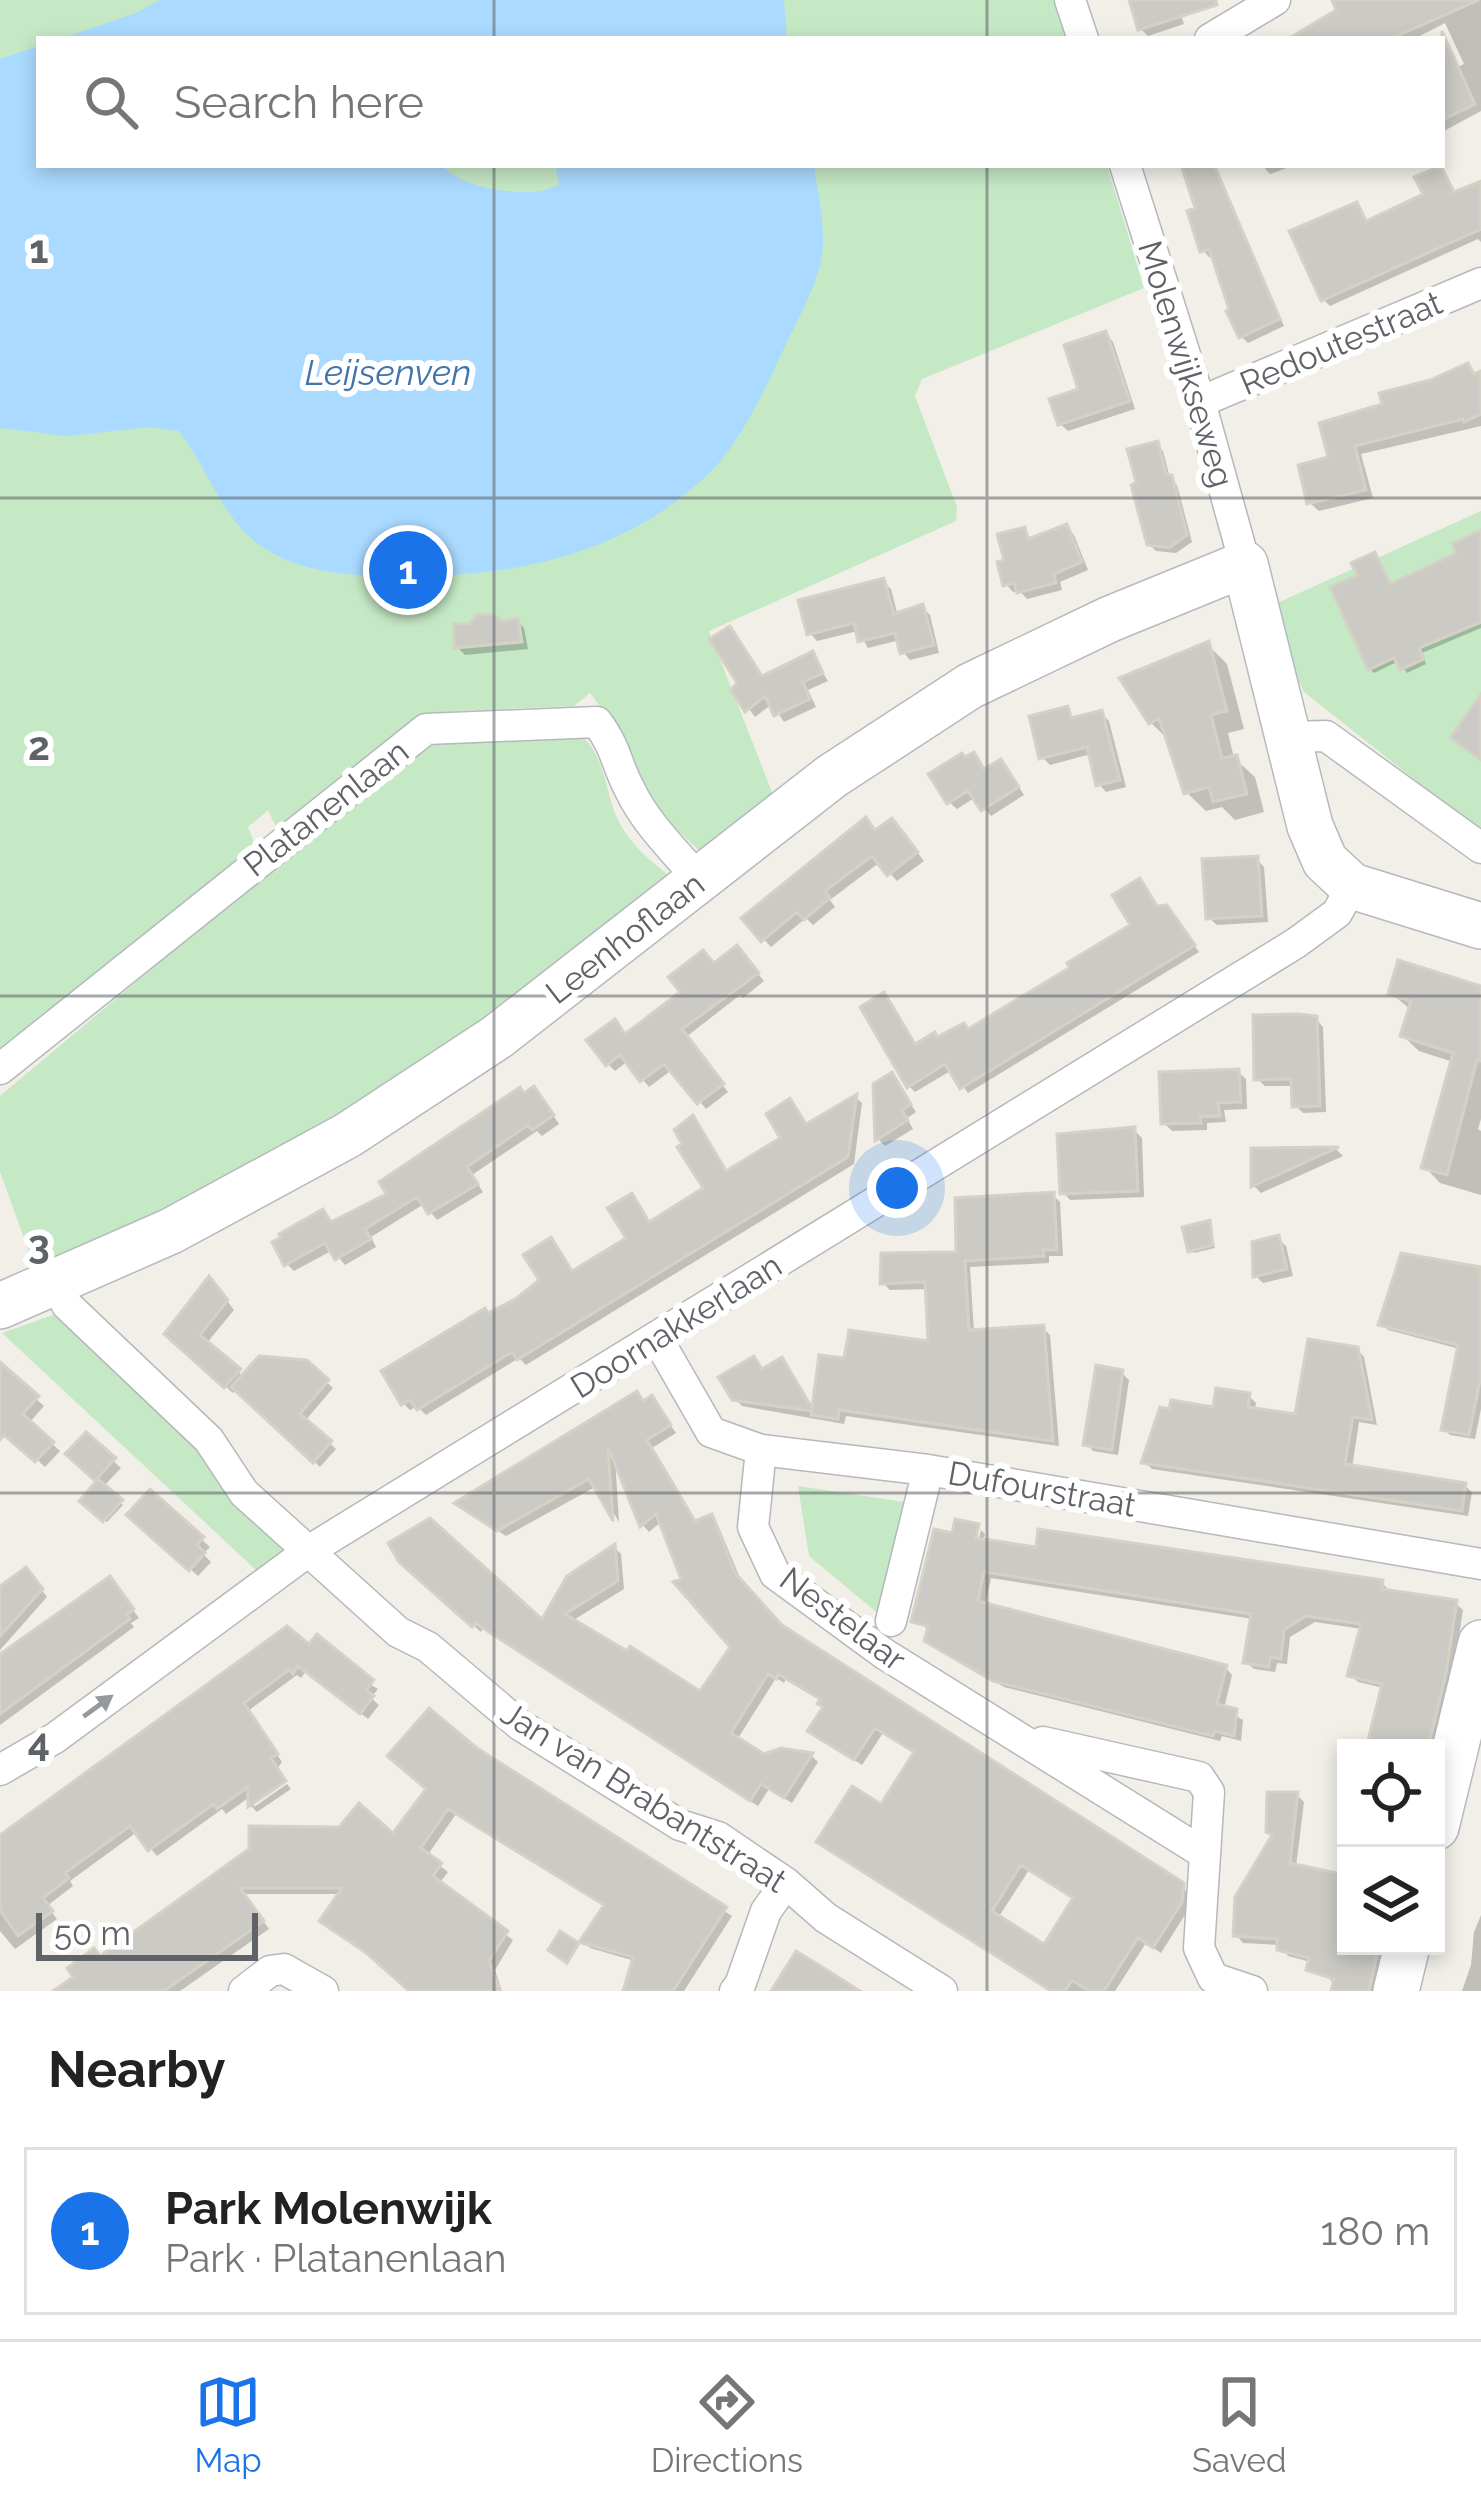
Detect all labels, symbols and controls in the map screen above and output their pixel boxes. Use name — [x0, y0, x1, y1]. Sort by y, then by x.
search box — [36, 36, 1445, 168]
icon: search — [78, 69, 144, 135]
text: Search here — [174, 76, 424, 129]
text: 1 — [29, 226, 49, 272]
street label: Molenwijkseweg — [1130, 236, 1242, 492]
street label: Redoutestraat — [1234, 283, 1448, 403]
water label: Leijsenven — [305, 351, 471, 393]
pin: 1 — [369, 525, 447, 615]
text: 2 — [28, 723, 50, 769]
street label: Platanenlaan — [236, 732, 416, 884]
street label: Leenhoflaan — [538, 864, 712, 1012]
your location — [867, 1158, 927, 1218]
text: 3 — [28, 1221, 50, 1267]
street label: Doornakkerlaan — [564, 1246, 788, 1406]
street label: Dufourstraat — [945, 1453, 1139, 1525]
street label: Nestelaar — [772, 1559, 914, 1679]
street label: Jan van Brabantstraat — [494, 1693, 794, 1901]
one-way arrow — [82, 1695, 114, 1719]
text: 4 — [28, 1719, 50, 1765]
map controls — [1337, 1739, 1445, 1955]
button: locate — [1337, 1739, 1445, 1847]
button: layers — [1337, 1847, 1445, 1955]
scale bar — [36, 1907, 258, 1960]
text: 50 m — [54, 1914, 131, 1953]
text: Nearby — [48, 2039, 225, 2099]
text: Park Molenwijk — [165, 2182, 492, 2235]
text: 1 — [80, 2208, 100, 2254]
text: 180 m — [1321, 2208, 1430, 2254]
text: Park · Platanenlaan — [165, 2235, 506, 2281]
tab: Map — [195, 2369, 262, 2480]
tab: Directions — [651, 2369, 803, 2480]
tab: Saved — [1192, 2369, 1286, 2480]

